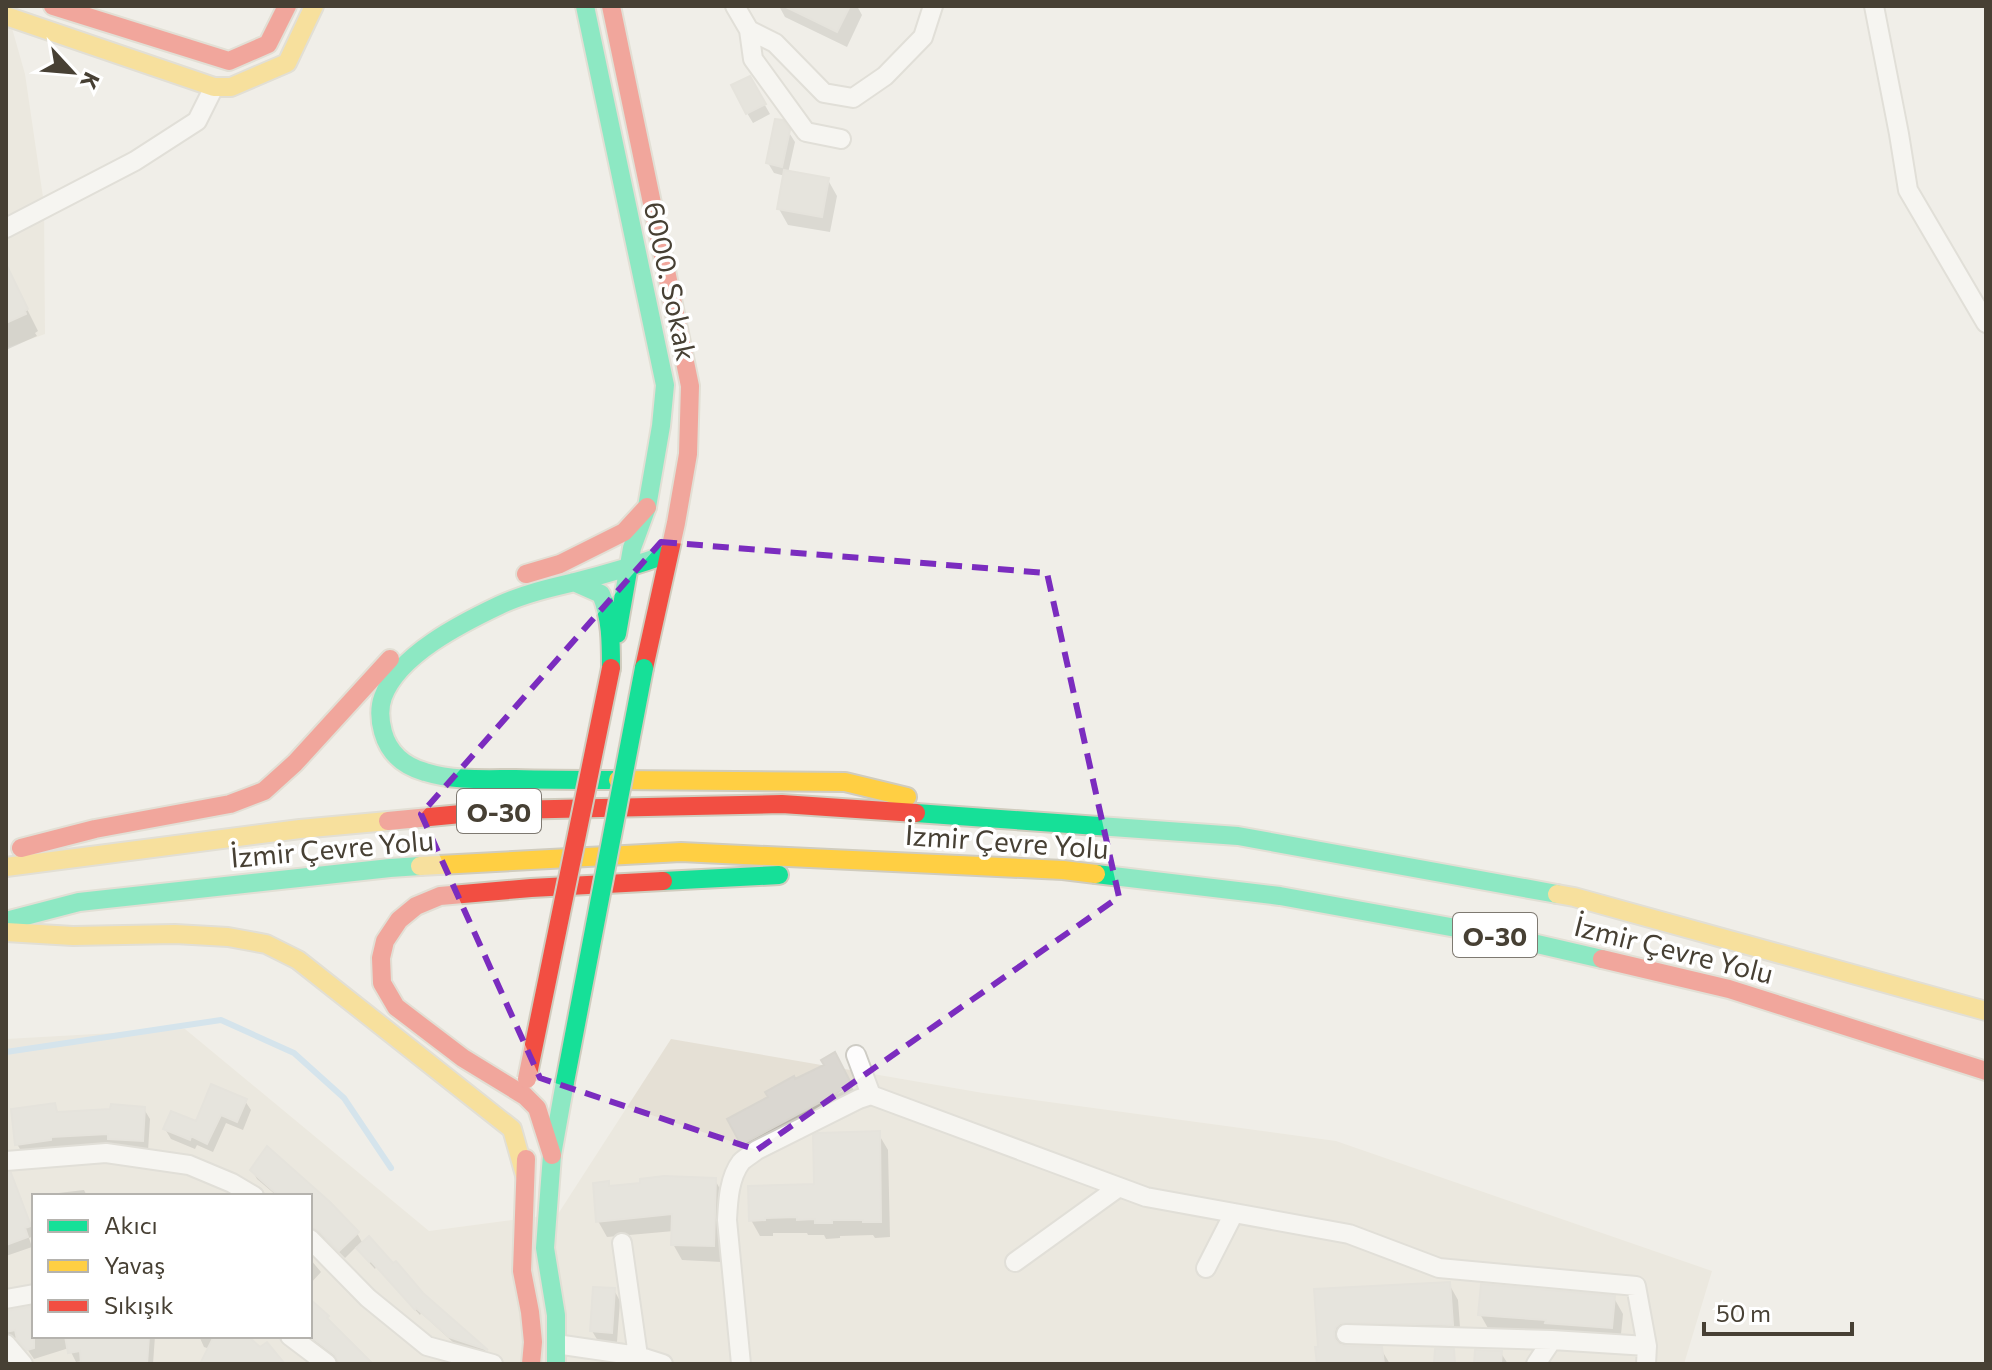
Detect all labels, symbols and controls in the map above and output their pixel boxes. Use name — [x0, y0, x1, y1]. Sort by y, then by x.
north arrow — [32, 32, 112, 112]
text: K — [75, 68, 106, 94]
street label: 6000. Sokak — [638, 199, 704, 363]
road number: O-30 — [457, 789, 541, 833]
street label: İzmir Çevre Yolu — [904, 817, 1110, 865]
street label: İzmir Çevre Yolu — [229, 822, 435, 874]
street label: İzmir Çevre Yolu — [1571, 908, 1777, 990]
road number: O-30 — [1453, 913, 1537, 957]
legend — [32, 1194, 312, 1338]
text: Akıcı — [104, 1210, 158, 1239]
text: Yavaş — [104, 1250, 165, 1279]
scale bar — [1704, 1286, 1852, 1336]
text: Sıkışık — [104, 1290, 174, 1319]
text: 50 m — [1716, 1298, 1771, 1327]

